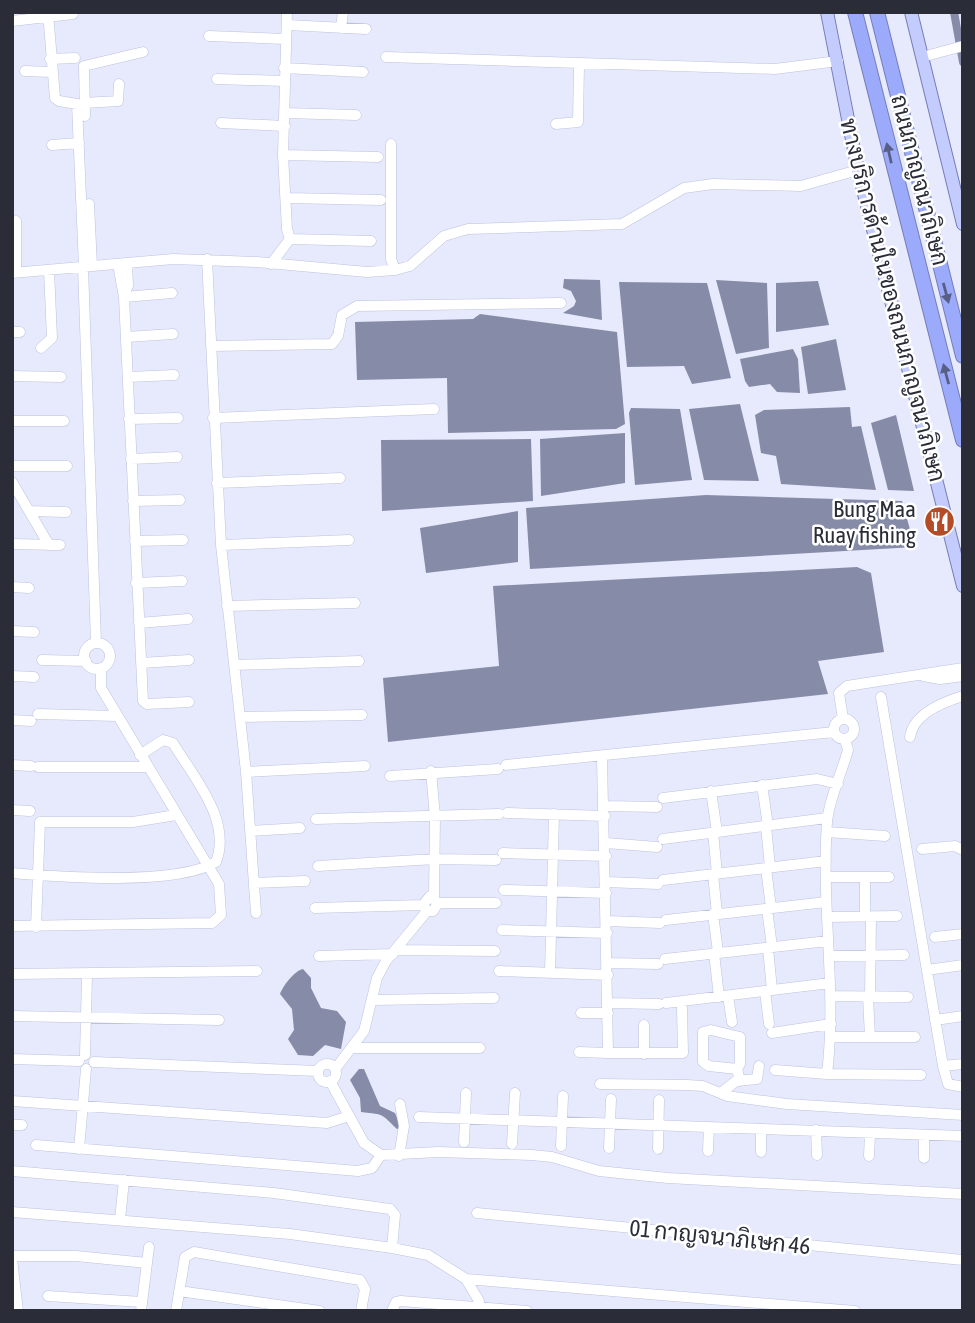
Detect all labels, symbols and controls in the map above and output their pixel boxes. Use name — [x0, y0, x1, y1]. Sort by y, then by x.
street label: ถนนกาญจนาภิเษก — [885, 92, 955, 268]
street label: ทางบริการด้านในของถนนกาญจนาภิเษก — [834, 115, 954, 485]
one-way arrow — [883, 142, 894, 164]
one-way arrow — [941, 282, 952, 304]
one-way arrow — [940, 363, 950, 384]
place label: Bung Maa Ruay fishing — [813, 496, 916, 548]
restaurant icon: Bung Maa Ruay fishing — [922, 505, 956, 539]
street label: 01 กาญจนาภิเษก 46 — [628, 1214, 812, 1260]

